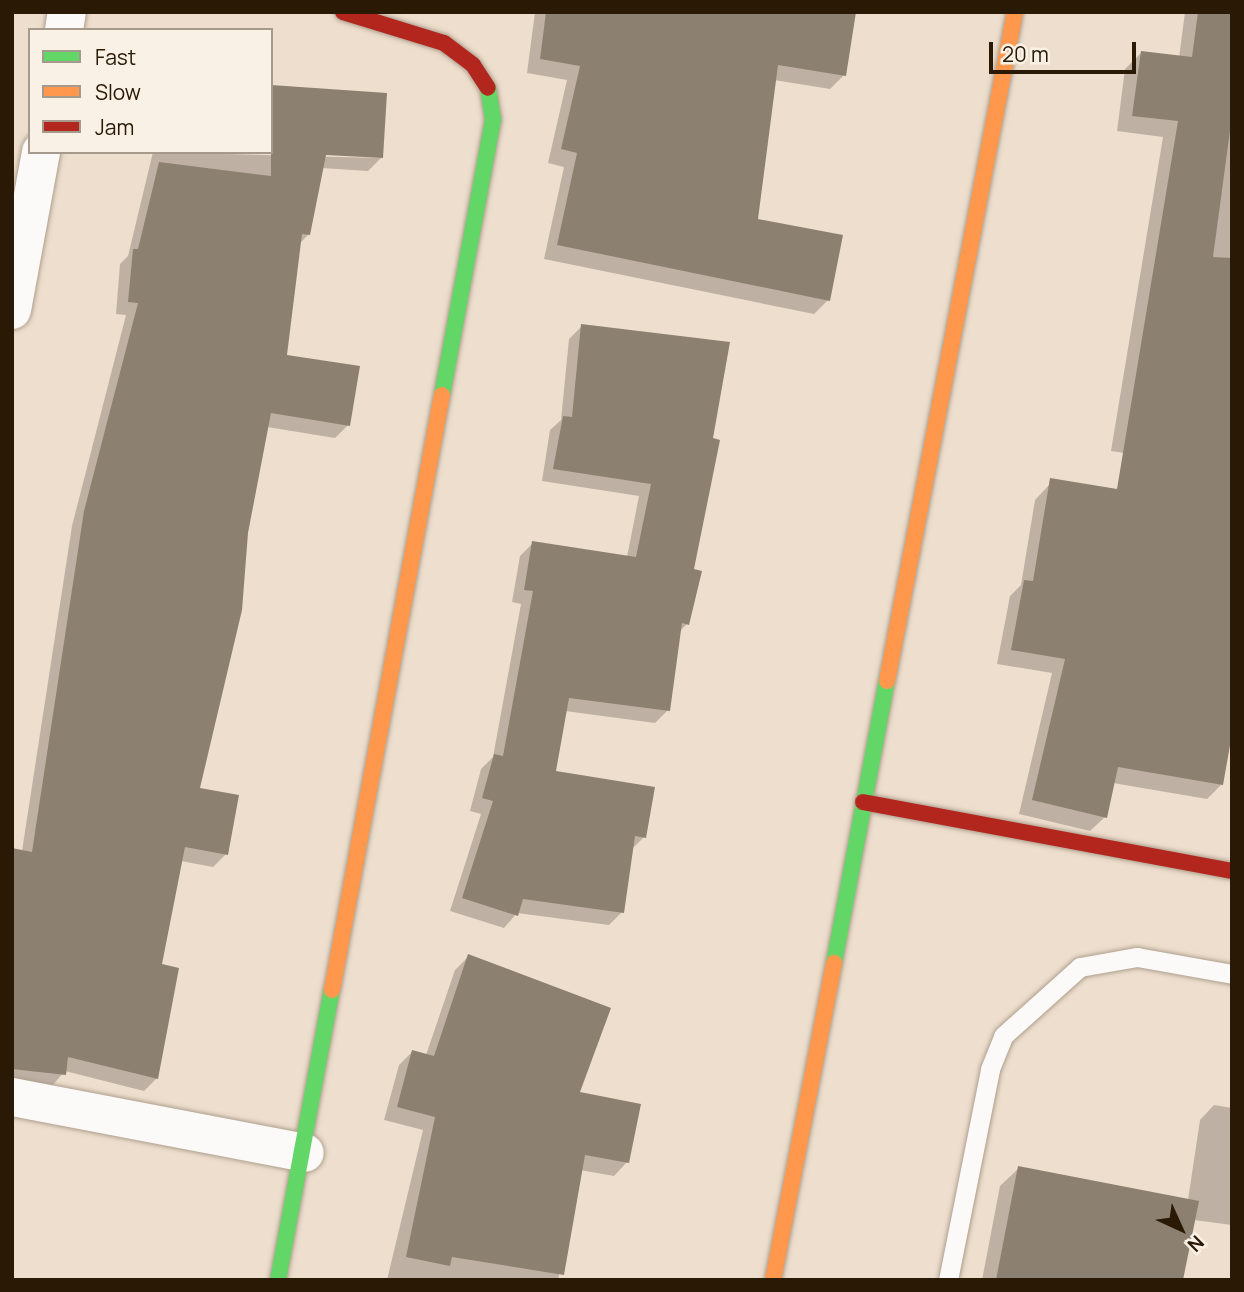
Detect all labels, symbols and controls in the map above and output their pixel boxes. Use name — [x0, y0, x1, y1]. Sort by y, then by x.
legend — [28, 28, 273, 154]
scale bar — [992, 28, 1139, 72]
text: 20 m — [1002, 40, 1049, 68]
text: Fast — [95, 43, 136, 71]
text: Slow — [95, 78, 141, 106]
text: Jam — [95, 113, 134, 141]
north arrow — [1146, 1194, 1216, 1264]
text: N — [1182, 1230, 1210, 1258]

